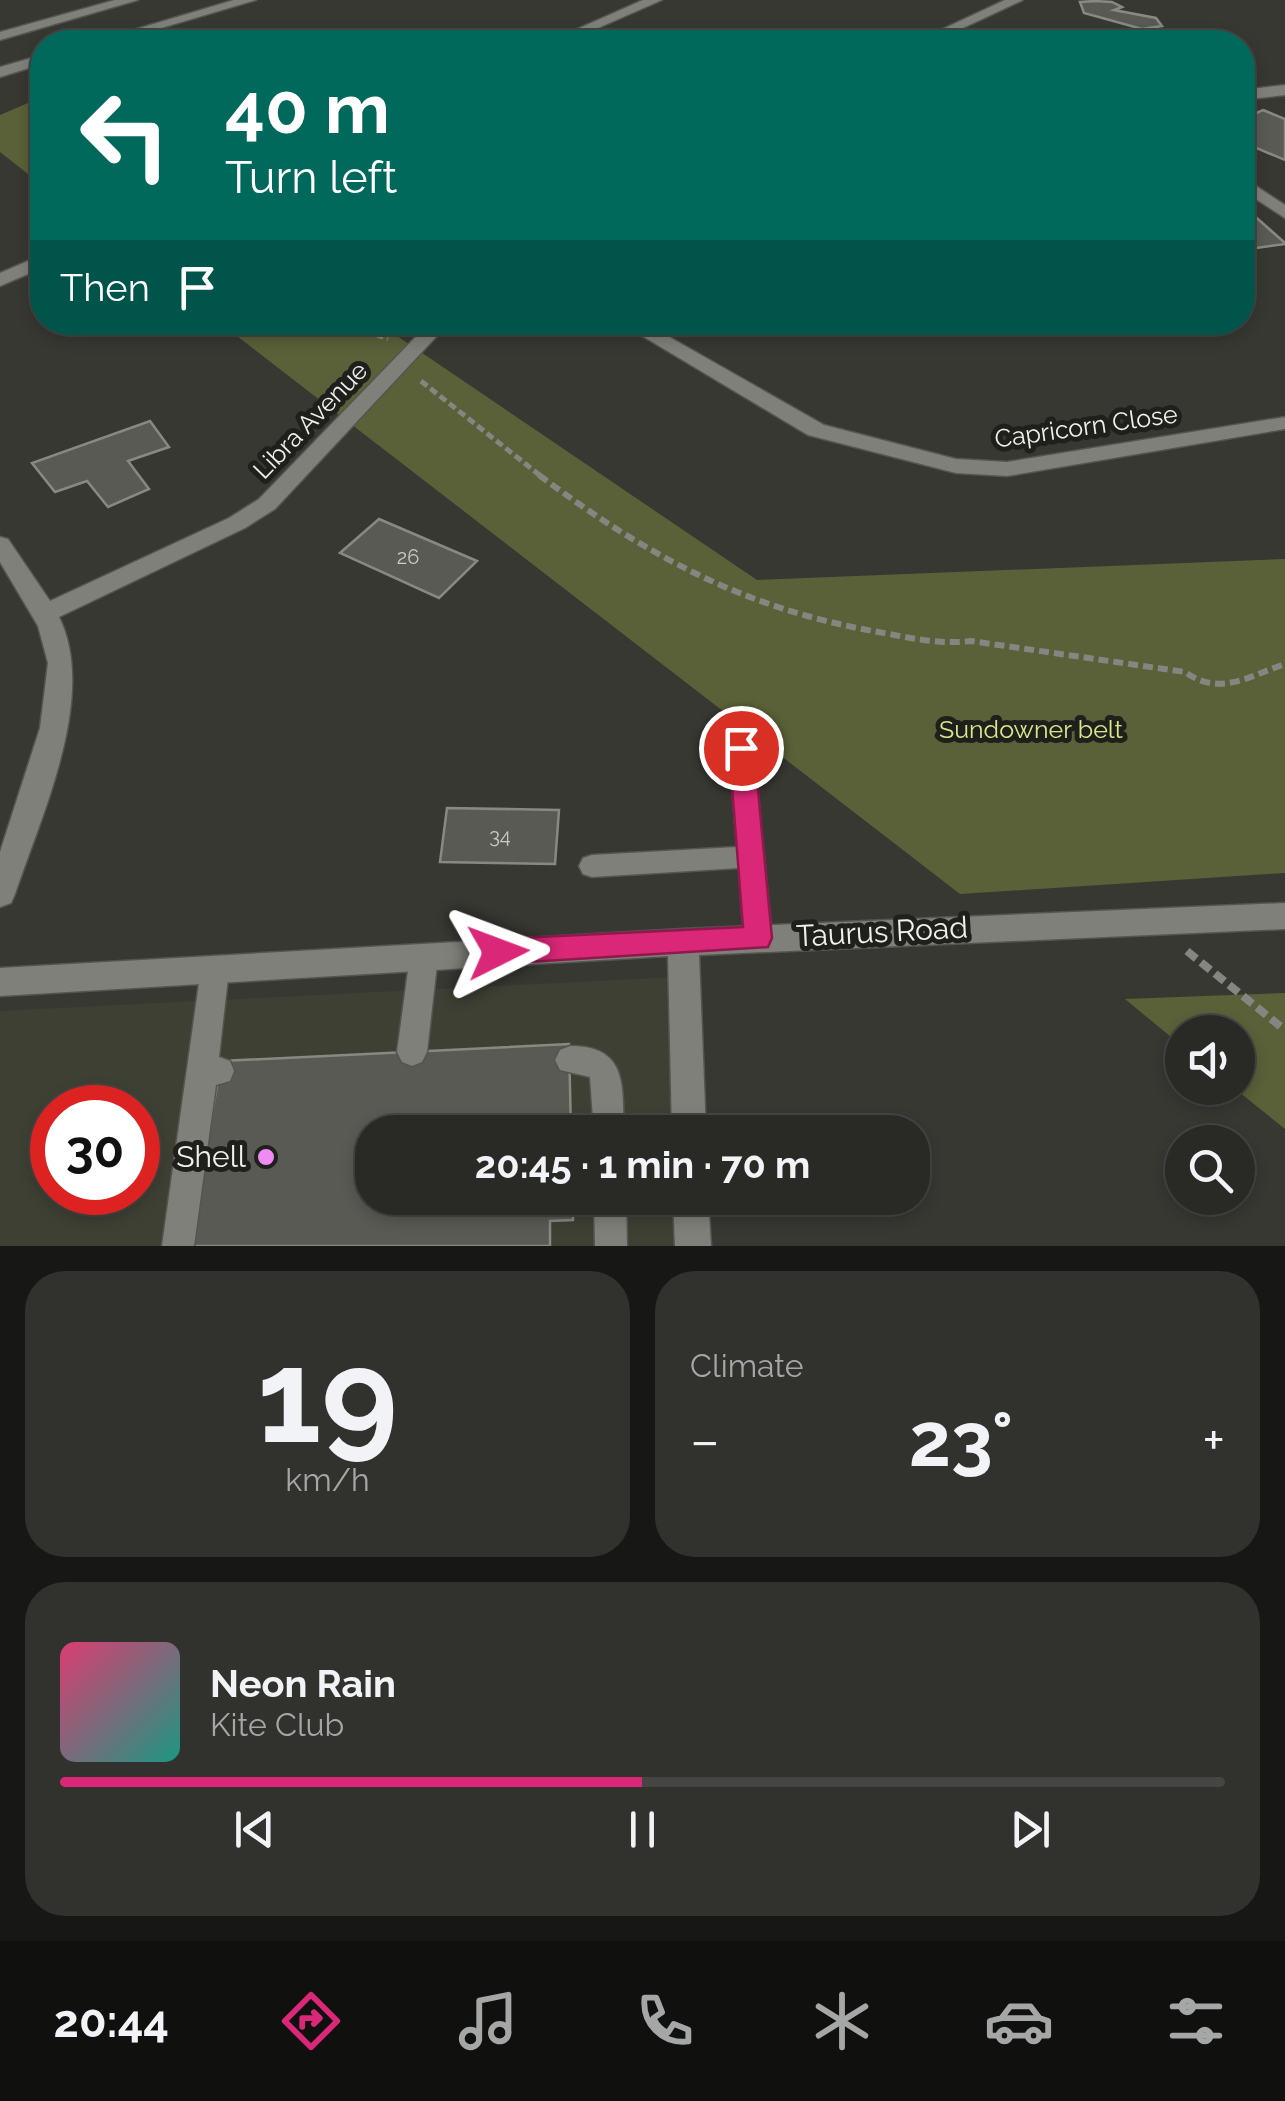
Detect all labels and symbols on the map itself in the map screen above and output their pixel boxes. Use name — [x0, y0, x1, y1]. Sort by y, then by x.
street label: Libra Avenue — [247, 355, 373, 485]
street label: Capricorn Close — [993, 398, 1179, 454]
house number: 26 — [397, 545, 419, 569]
pin — [699, 706, 784, 791]
park label: Sundowner belt — [939, 714, 1124, 744]
house number: 34 — [489, 824, 511, 848]
position arrow — [446, 900, 550, 1004]
street label: Taurus Road — [795, 910, 969, 953]
speed limit sign: 30 — [30, 1085, 160, 1215]
place label: Shell — [176, 1139, 247, 1174]
marker: Shell — [255, 1146, 277, 1168]

